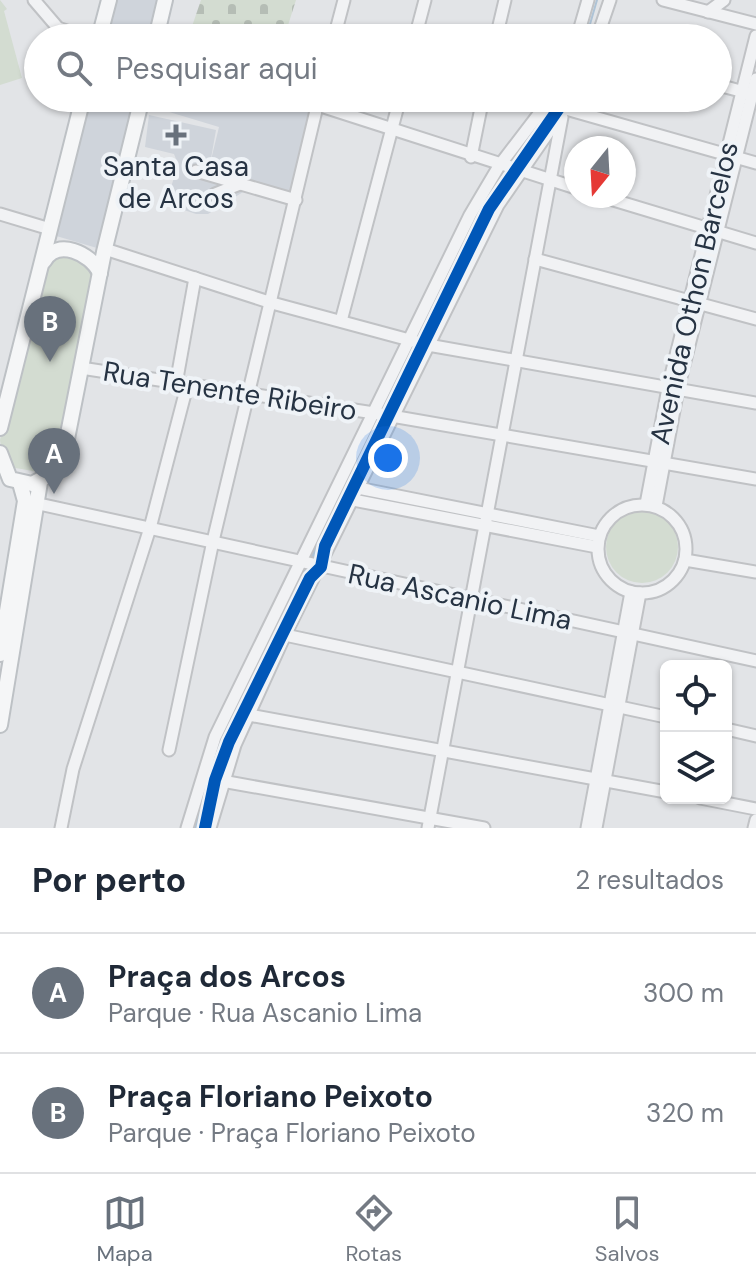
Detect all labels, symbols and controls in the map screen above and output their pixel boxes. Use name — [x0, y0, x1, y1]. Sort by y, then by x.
search box — [24, 24, 732, 112]
icon: search — [52, 46, 96, 90]
text: Pesquisar aqui — [116, 49, 318, 88]
marker: Santa Casa de Arcos — [165, 124, 187, 146]
north arrow — [564, 136, 636, 208]
street label: Avenida Othon Barcelos — [641, 138, 747, 448]
place label: Santa Casa de Arcos — [103, 148, 249, 217]
pin: B — [24, 296, 76, 362]
street label: Rua Tenente Ribeiro — [100, 353, 360, 429]
pin: A — [28, 428, 80, 494]
your location — [368, 438, 408, 478]
street label: Rua Ascanio Lima — [345, 555, 575, 639]
map controls — [660, 660, 732, 804]
button: locate — [660, 660, 732, 732]
button: layers — [660, 732, 732, 804]
text: Por perto — [32, 858, 186, 903]
text: 2 resultados — [575, 863, 724, 897]
text: Praça dos Arcos — [108, 957, 346, 996]
text: A — [49, 976, 67, 1010]
text: 300 m — [643, 976, 724, 1010]
text: Parque · Rua Ascanio Lima — [108, 996, 422, 1030]
text: Praça Floriano Peixoto — [108, 1077, 433, 1116]
text: B — [50, 1096, 66, 1130]
text: 320 m — [646, 1096, 724, 1130]
text: Parque · Praça Floriano Peixoto — [108, 1116, 476, 1150]
tab: Mapa — [96, 1191, 153, 1268]
tab: Rotas — [345, 1191, 402, 1268]
tab: Salvos — [595, 1191, 660, 1268]

